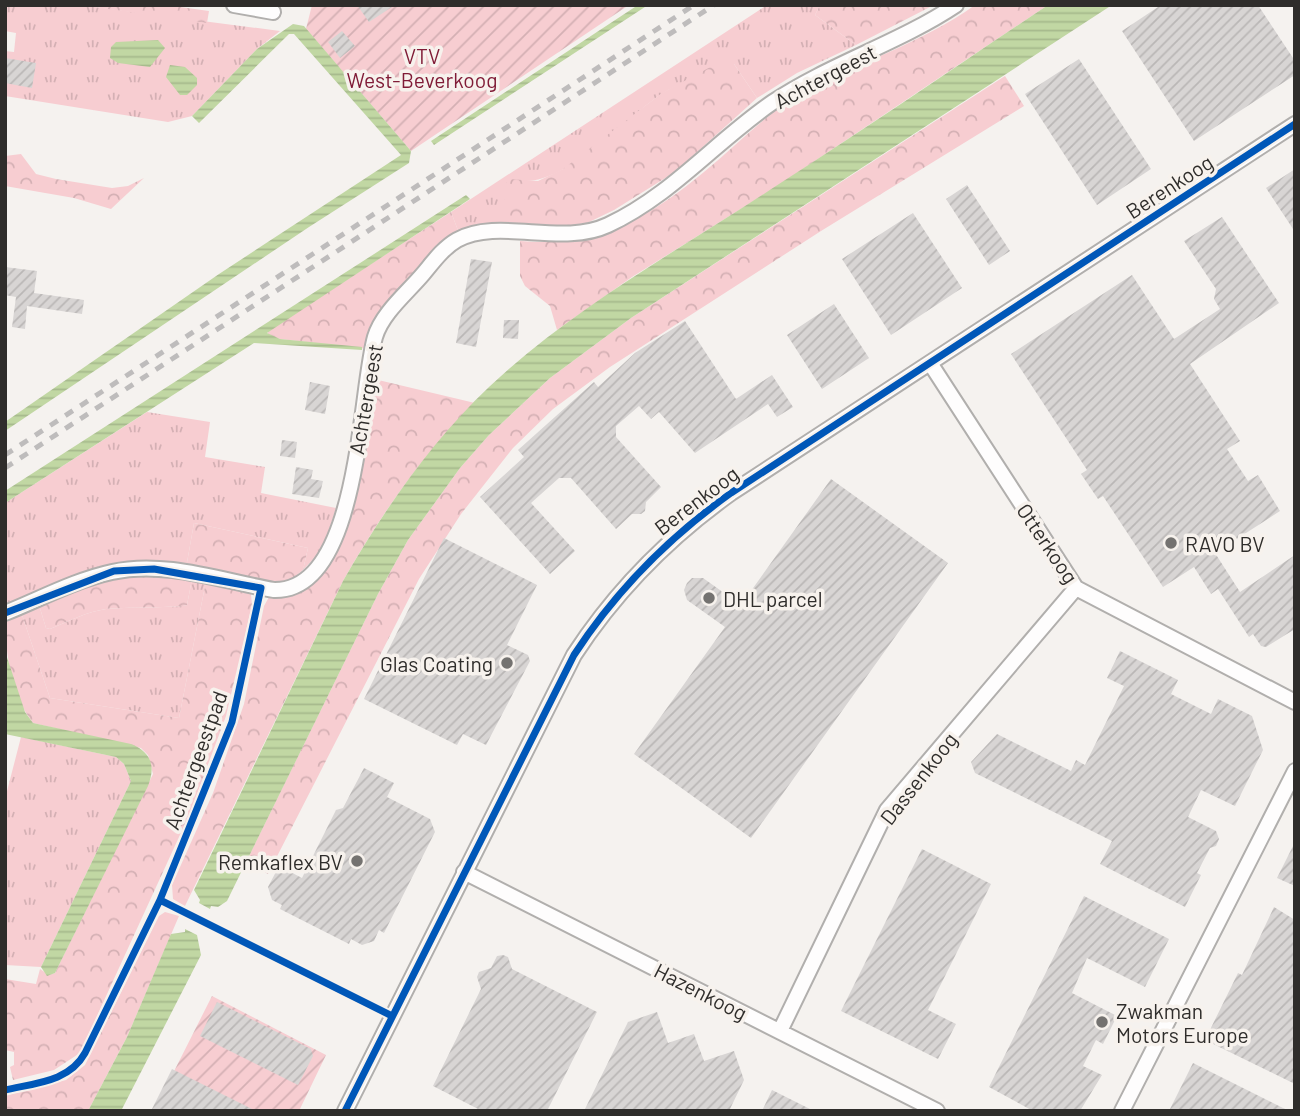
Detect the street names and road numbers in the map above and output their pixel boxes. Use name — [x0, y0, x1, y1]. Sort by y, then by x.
street label: Achtergeest — [770, 39, 880, 113]
street label: Berenkoog — [1121, 149, 1217, 223]
street label: Achtergeest — [343, 342, 387, 456]
street label: Berenkoog — [649, 460, 743, 540]
street label: Otterkoog — [1012, 498, 1084, 588]
street label: Achtergeestpad — [158, 687, 232, 833]
street label: Dassenkoog — [874, 727, 962, 829]
street label: Hazenkoog — [651, 957, 751, 1025]

